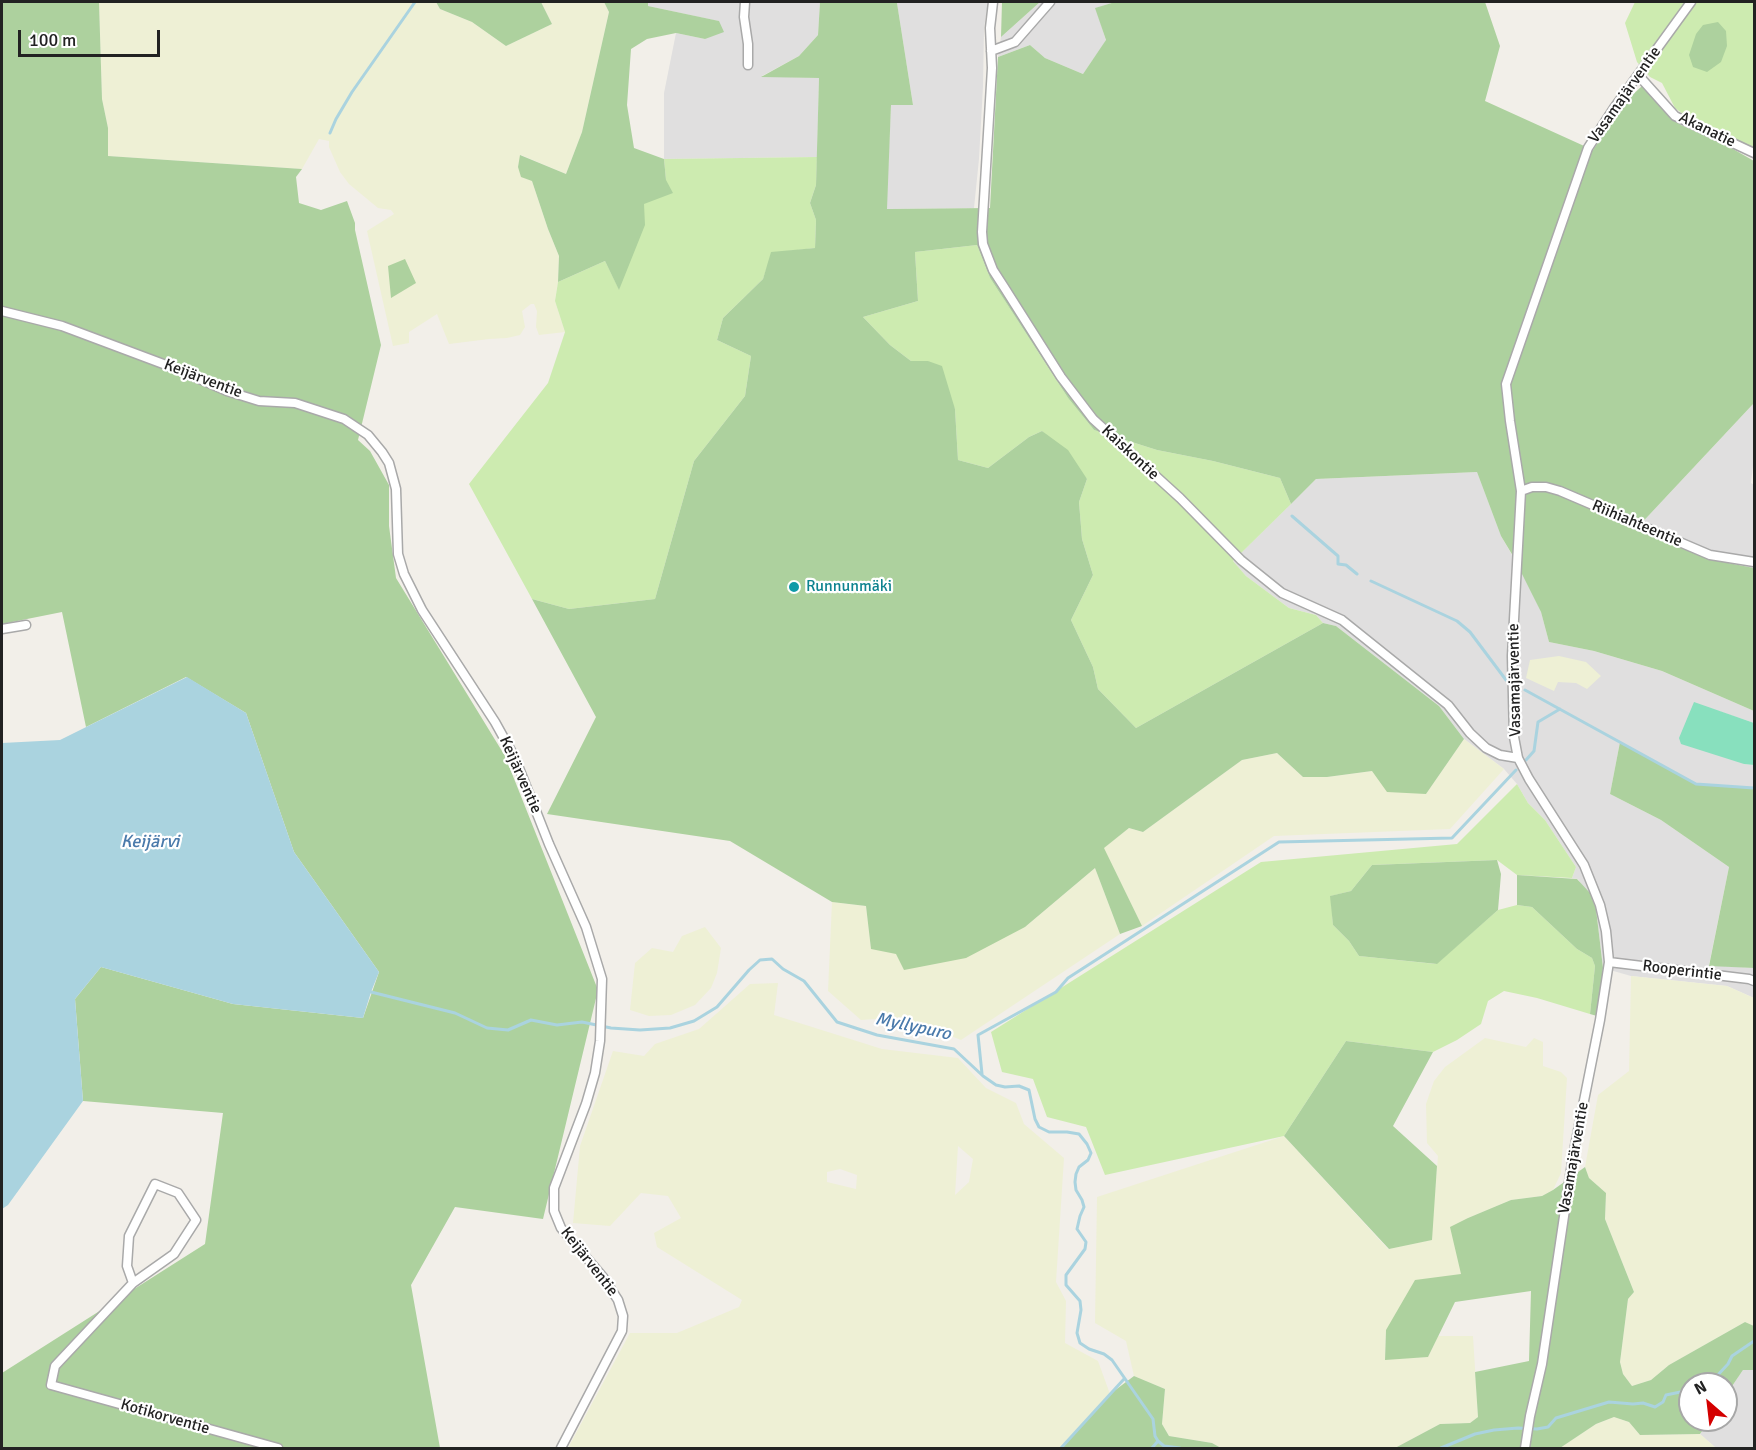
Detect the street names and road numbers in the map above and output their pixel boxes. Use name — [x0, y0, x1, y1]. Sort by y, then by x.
street label: Vasamajärventie — [1585, 43, 1665, 147]
street label: Akanatie — [1676, 108, 1738, 152]
street label: Keijärventie — [161, 355, 245, 403]
street label: Kaiskontie — [1097, 421, 1163, 485]
street label: Riihiahteentie — [1589, 496, 1685, 552]
street label: Vasamajärventie — [1504, 623, 1526, 737]
street label: Keijärventie — [494, 733, 546, 817]
street label: Rooperintie — [1641, 957, 1723, 985]
street label: Vasamajärventie — [1555, 1100, 1593, 1216]
street label: Keijärventie — [556, 1224, 622, 1300]
street label: Kotikorventie — [118, 1395, 212, 1439]

